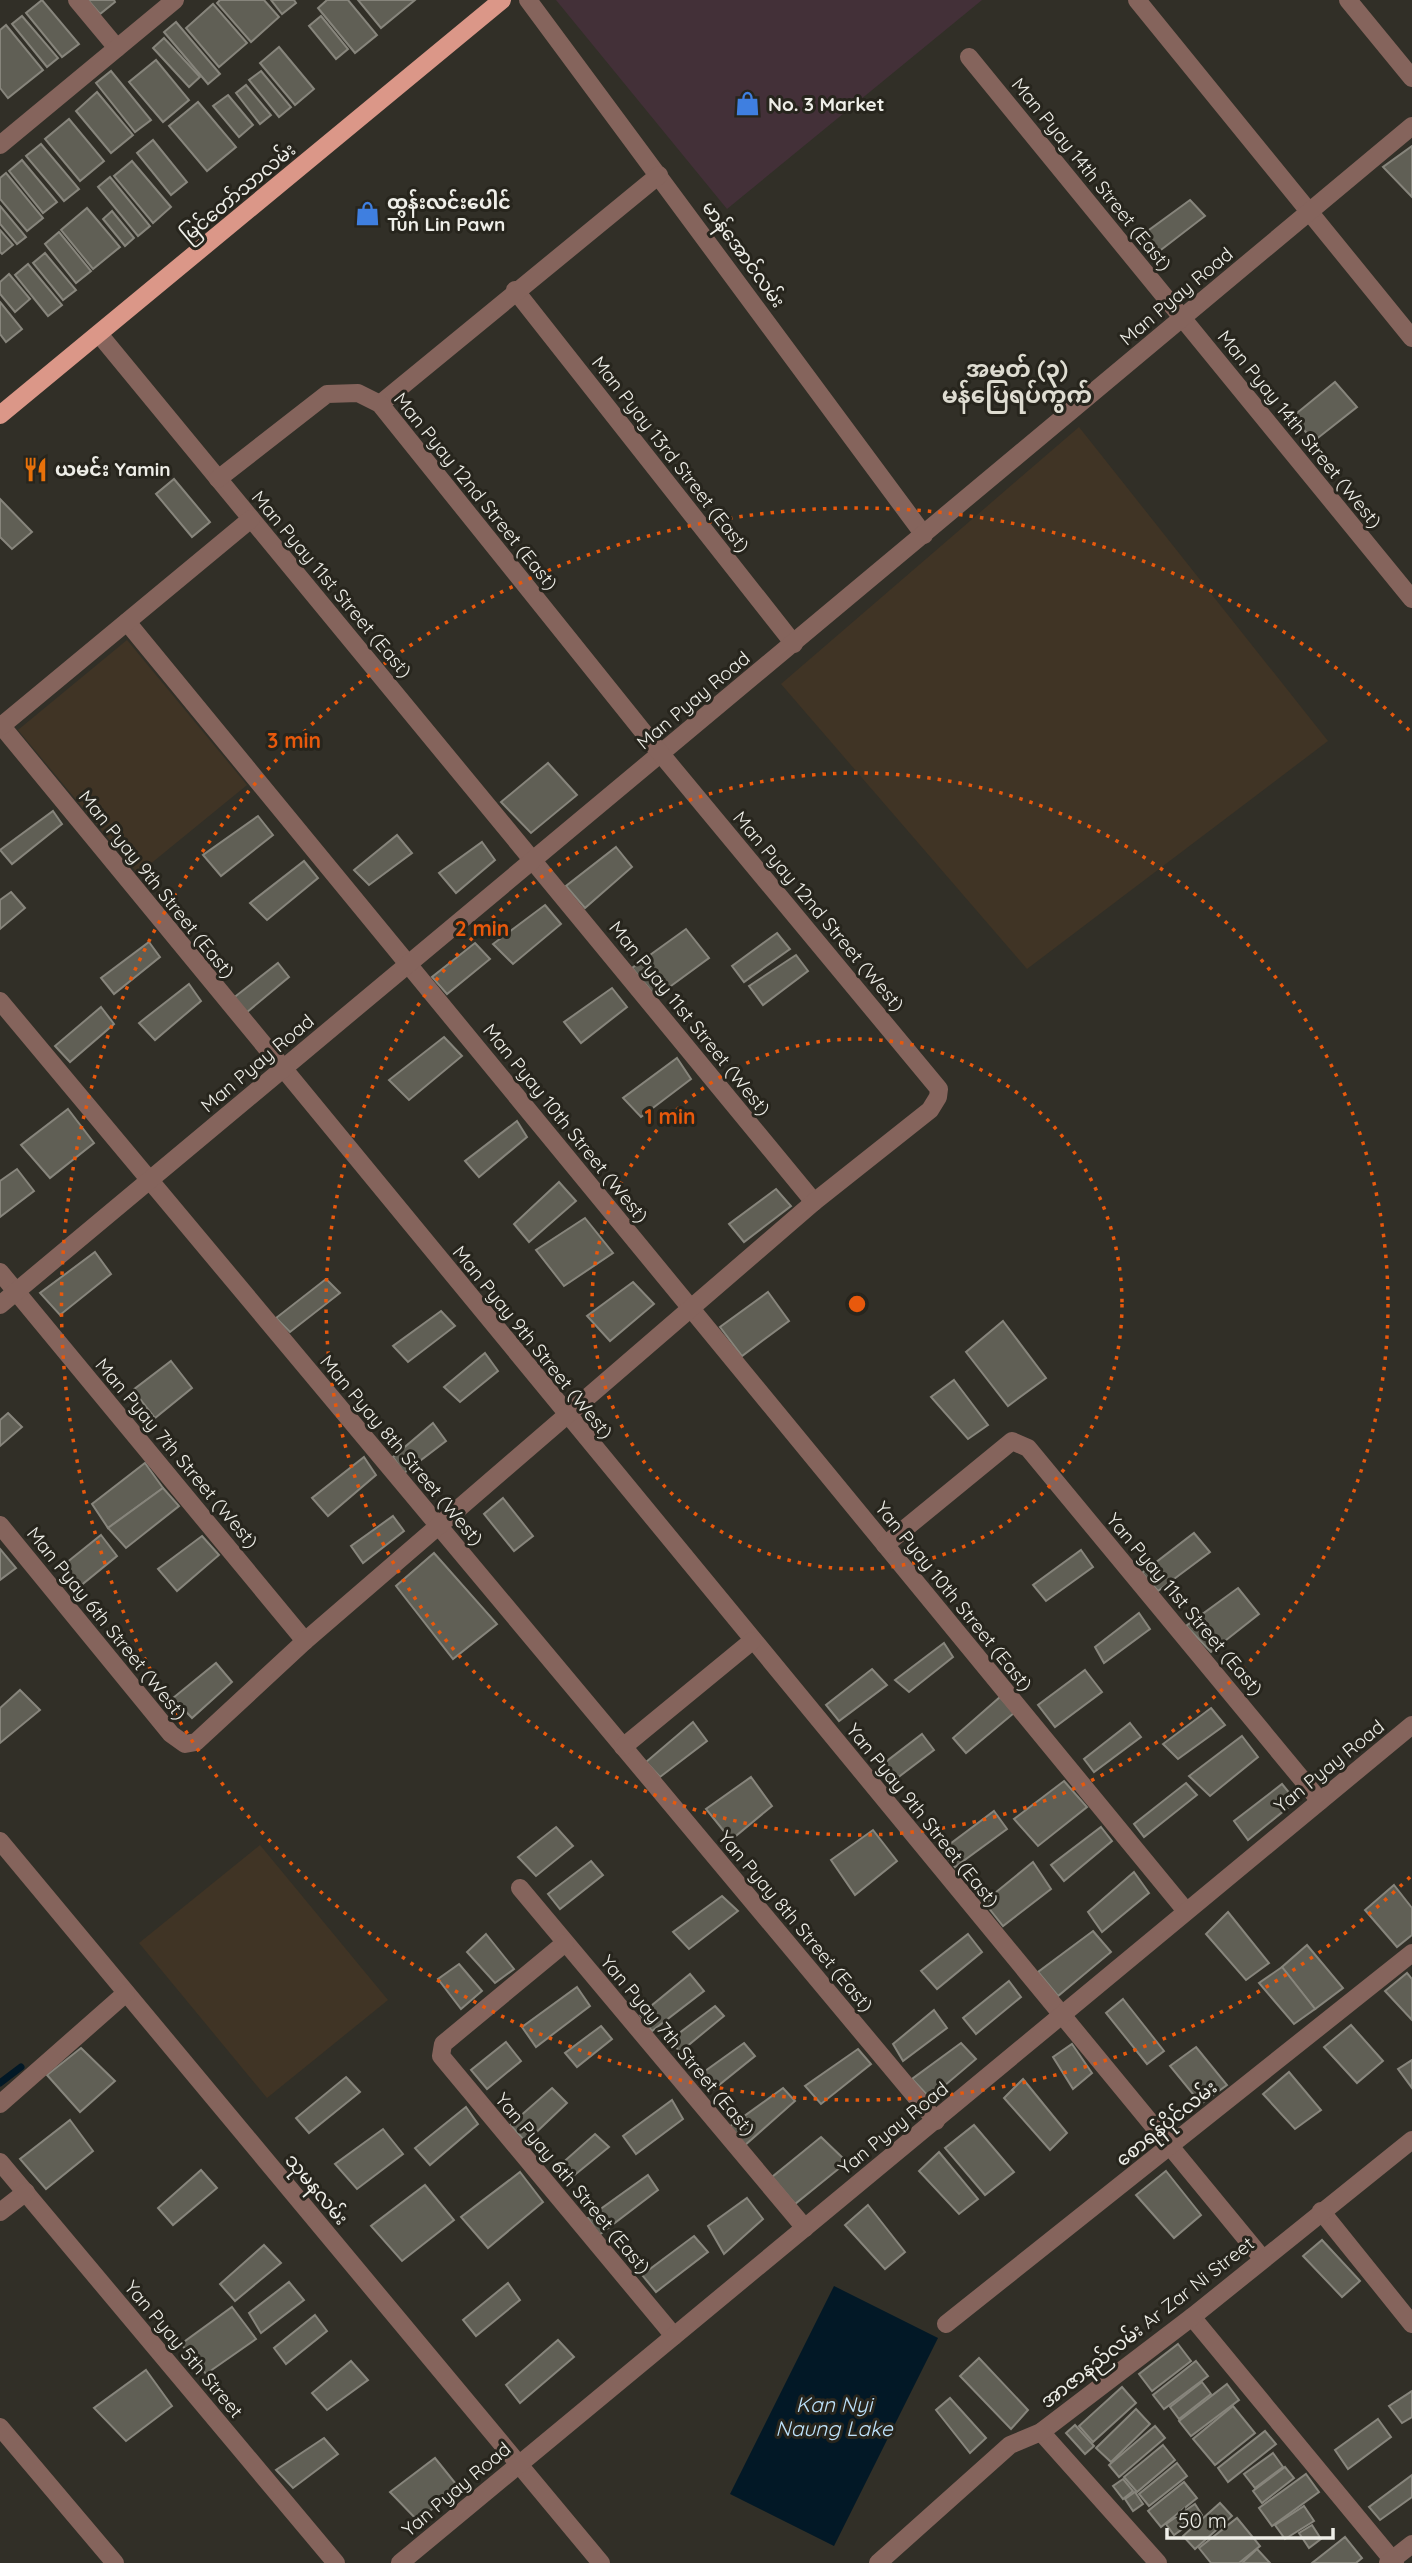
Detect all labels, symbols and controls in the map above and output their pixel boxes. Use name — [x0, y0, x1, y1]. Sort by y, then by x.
street label: Man Pyay 14th Street (East) — [1007, 73, 1177, 275]
shop icon: No. 3 Market — [734, 90, 762, 118]
place label: No. 3 Market — [768, 92, 885, 116]
street label: မြင်တော်သာလမ်း — [175, 136, 303, 250]
place label: ထွန်းလင်းပေါင် Tun Lin Pawn — [387, 189, 511, 236]
street label: မာန်အောင်လမ်း — [694, 195, 792, 314]
shop icon: ထွန်းလင်းပေါင် Tun Lin Pawn — [353, 199, 381, 227]
street label: Man Pyay Road — [1115, 242, 1237, 350]
street label: Man Pyay 14th Street (West) — [1213, 325, 1387, 533]
street label: Man Pyay 13rd Street (East) — [587, 351, 755, 557]
district label: အမှတ် (၃) မန်ပြေရပ်ကွက် — [942, 353, 1092, 414]
street label: Man Pyay 12nd Street (East) — [389, 387, 563, 595]
restaurant icon: ယမင်း Yamin — [21, 455, 49, 483]
place label: ယမင်း Yamin — [55, 456, 170, 481]
street label: Man Pyay 11st Street (East) — [247, 486, 417, 682]
street label: Man Pyay Road — [632, 646, 754, 754]
text: 3 min — [267, 727, 321, 753]
street label: Man Pyay 9th Street (East) — [74, 785, 240, 983]
street label: Man Pyay 12nd Street (West) — [728, 806, 910, 1016]
text: 2 min — [455, 915, 509, 941]
street label: Man Pyay 11st Street (West) — [604, 916, 776, 1120]
street label: Man Pyay Road — [196, 1009, 318, 1117]
street label: Man Pyay 10th Street (West) — [478, 1019, 654, 1227]
text: 1 min — [645, 1103, 695, 1129]
street label: Man Pyay 9th Street (West) — [448, 1241, 618, 1443]
centre of rings — [845, 1292, 869, 1316]
street label: Man Pyay 8th Street (West) — [315, 1350, 489, 1550]
street label: Man Pyay 7th Street (West) — [90, 1353, 264, 1553]
street label: Yan Pyay 10th Street (East) — [870, 1496, 1038, 1696]
street label: Yan Pyay 11st Street (East) — [1102, 1508, 1268, 1700]
street label: Man Pyay 6th Street (West) — [22, 1522, 192, 1724]
street label: Yan Pyay Road — [1269, 1714, 1389, 1818]
street label: Yan Pyay 9th Street (East) — [841, 1718, 1005, 1912]
street label: Yan Pyay 8th Street (East) — [713, 1826, 879, 2016]
street label: Yan Pyay 7th Street (East) — [595, 1950, 761, 2140]
street label: စောရန်ပိုင်လမ်း — [1109, 2073, 1225, 2175]
street label: Yan Pyay Road — [833, 2076, 953, 2180]
street label: Yan Pyay 6th Street (East) — [490, 2088, 656, 2278]
street label: သုမနလမ်း — [276, 2147, 355, 2233]
street label: အာဇာနည်လမ်း Ar Zar Ni Street — [1034, 2230, 1261, 2416]
street label: Yan Pyay 5th Street — [119, 2275, 249, 2423]
water label: Kan Nyi Naung Lake — [775, 2391, 894, 2441]
street label: Yan Pyay Road — [397, 2437, 515, 2541]
scale bar — [1167, 2496, 1333, 2540]
text: 50 m — [1178, 2507, 1227, 2533]

